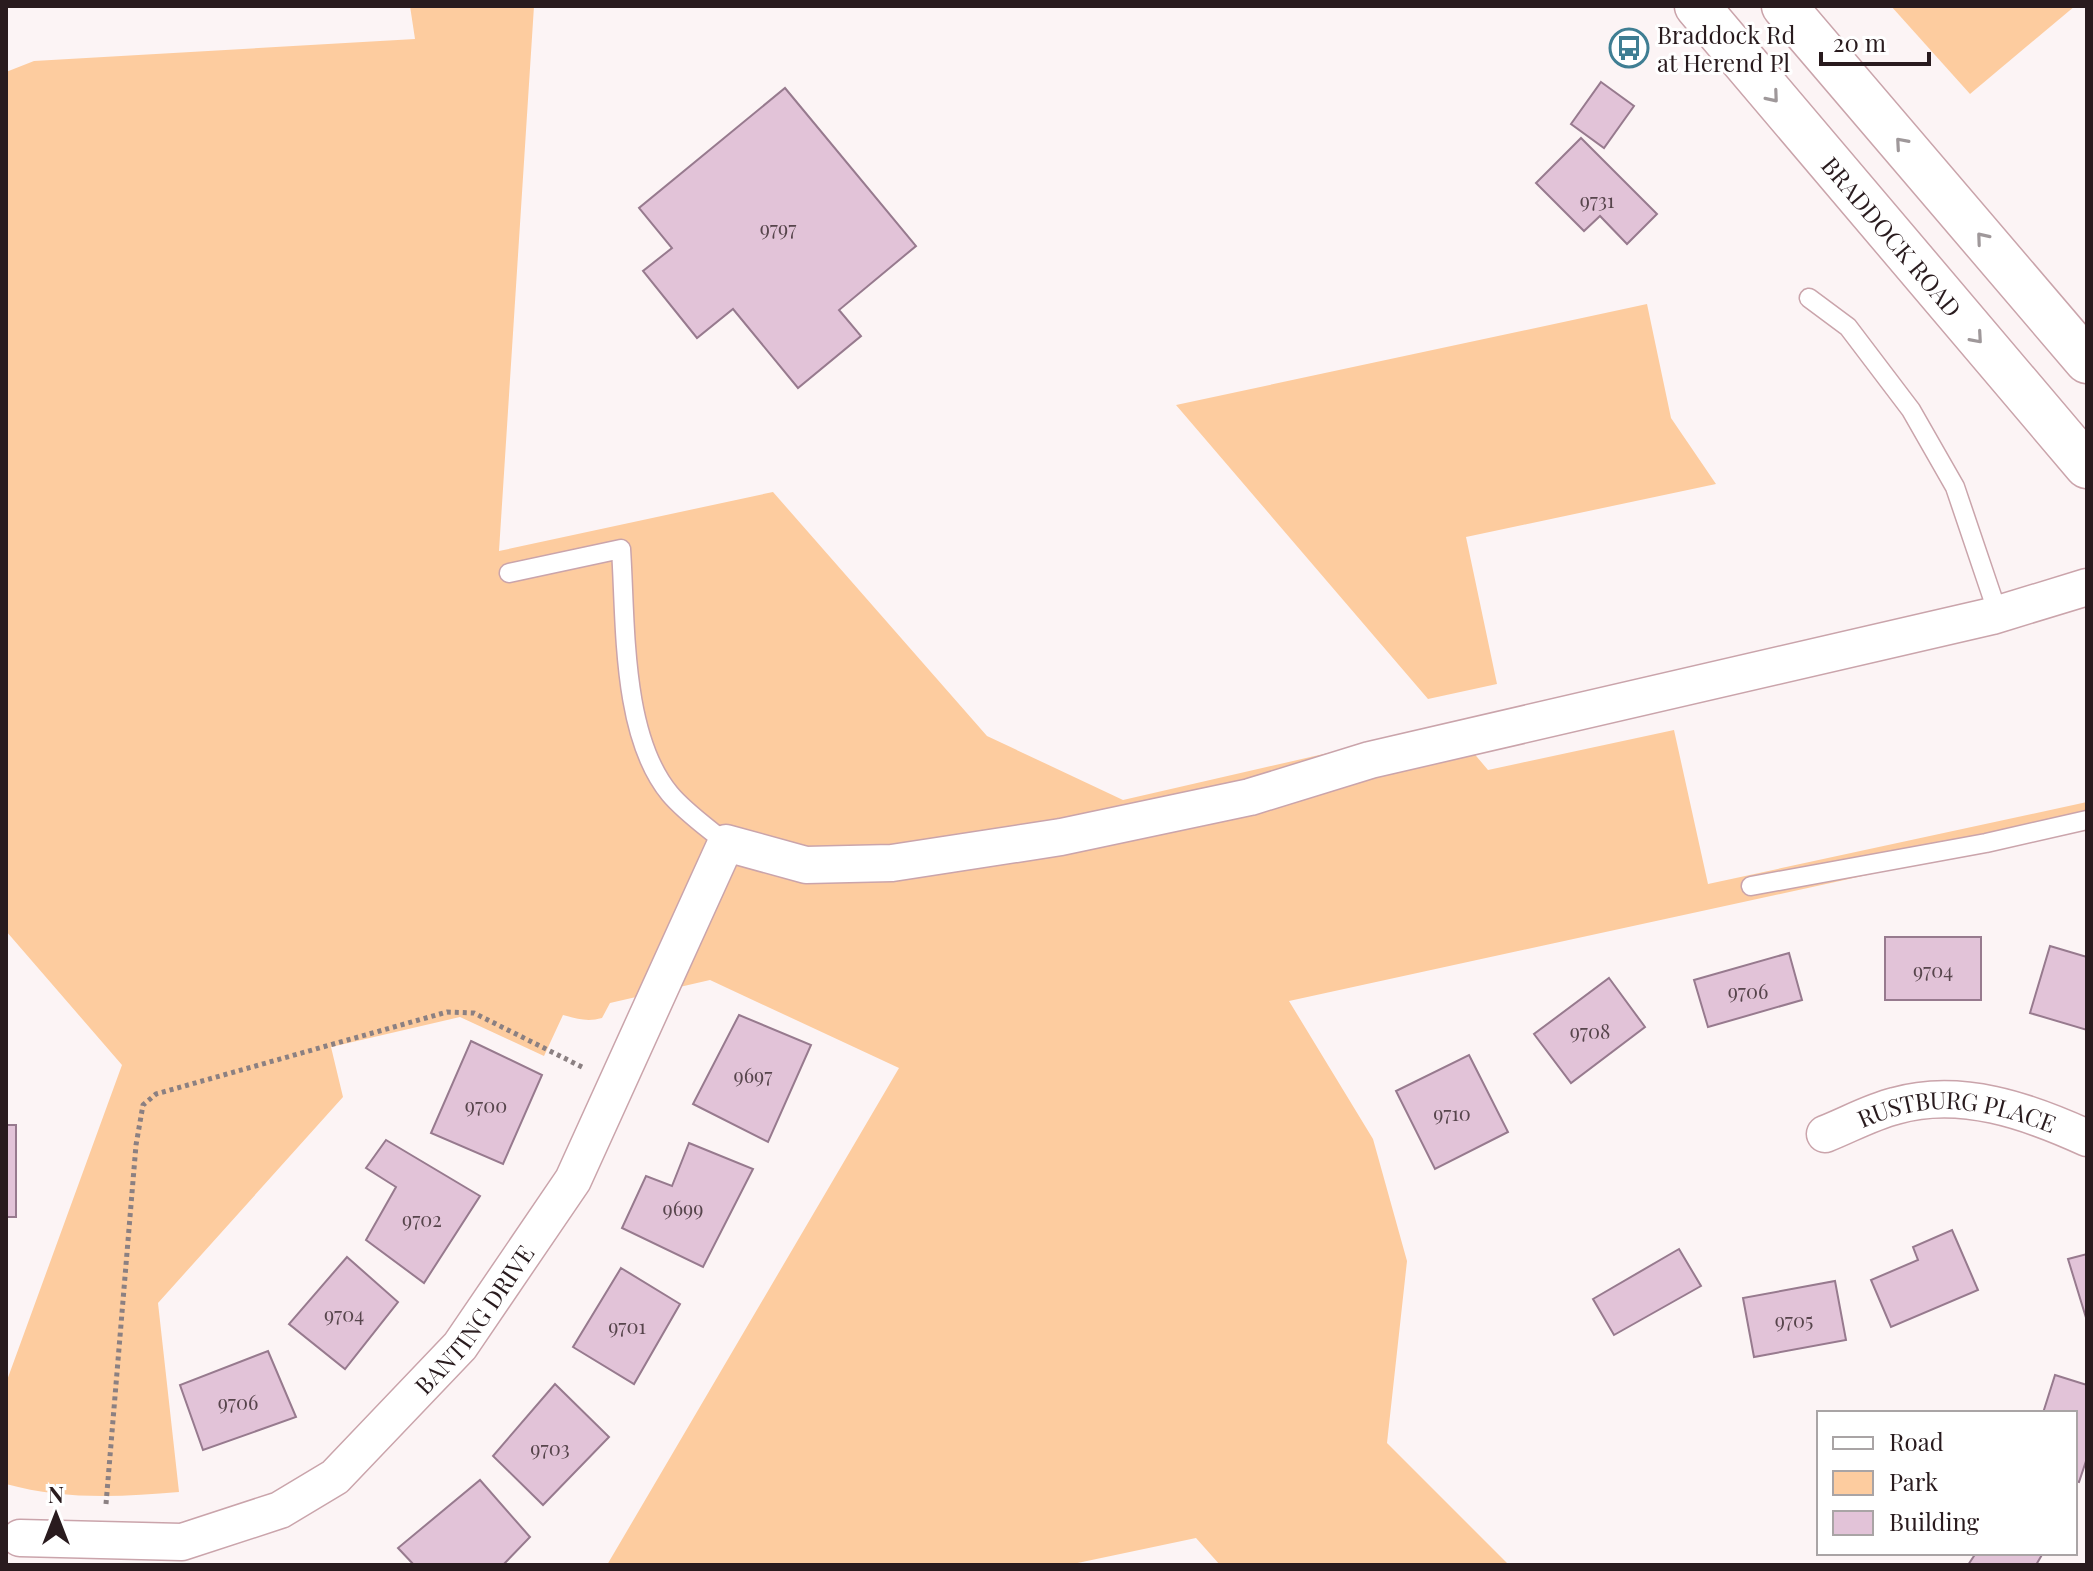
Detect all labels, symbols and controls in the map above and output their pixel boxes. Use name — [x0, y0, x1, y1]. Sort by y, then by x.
scale bar — [1821, 16, 1929, 66]
place label: Braddock Rd at Herend Pl — [1657, 18, 1796, 78]
text: 20 m — [1833, 26, 1886, 58]
bus stop icon: Braddock Rd at Herend Pl — [1608, 27, 1650, 69]
one-way arrow — [1763, 88, 1778, 102]
one-way arrow — [1896, 137, 1911, 152]
street label: BRADDOCK ROAD — [1815, 150, 1969, 323]
house number: 9731 — [1580, 186, 1614, 213]
house number: 9797 — [760, 214, 796, 241]
one-way arrow — [1977, 232, 1992, 247]
one-way arrow — [1967, 329, 1982, 344]
house number: 9704 — [1913, 956, 1953, 983]
house number: 9706 — [1728, 977, 1768, 1004]
house number: 9708 — [1570, 1017, 1610, 1044]
house number: 9697 — [734, 1061, 772, 1088]
street label: RUSTBURG PLACE — [1852, 1083, 2061, 1139]
house number: 9700 — [465, 1091, 507, 1118]
house number: 9710 — [1433, 1099, 1471, 1126]
house number: 9699 — [663, 1194, 703, 1221]
house number: 9702 — [402, 1205, 442, 1232]
street label: BANTING DRIVE — [407, 1238, 540, 1401]
house number: 9704 — [324, 1300, 364, 1327]
house number: 9705 — [1775, 1306, 1813, 1333]
house number: 9701 — [608, 1312, 646, 1339]
house number: 9706 — [218, 1388, 258, 1415]
legend — [1817, 1411, 2077, 1555]
text: Road — [1889, 1425, 1944, 1457]
house number: 9703 — [530, 1434, 570, 1461]
text: Park — [1889, 1465, 1939, 1497]
north arrow — [16, 1475, 96, 1555]
text: N — [48, 1479, 64, 1509]
text: Building — [1889, 1505, 1980, 1537]

